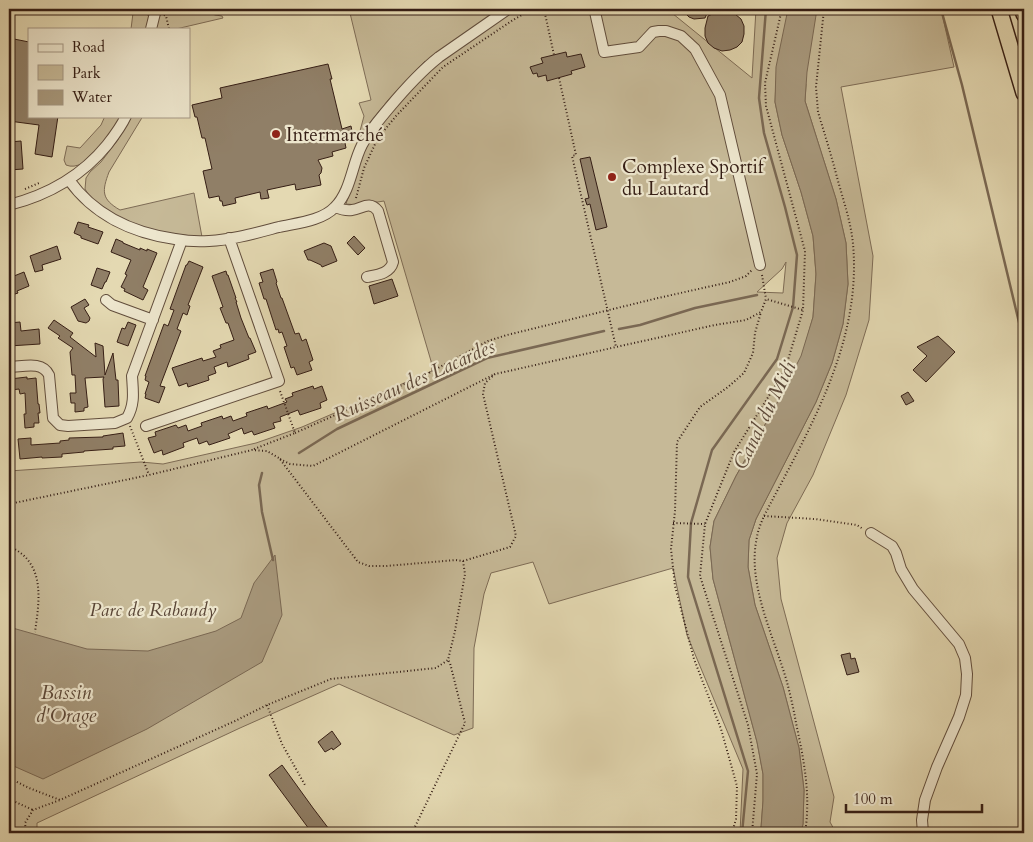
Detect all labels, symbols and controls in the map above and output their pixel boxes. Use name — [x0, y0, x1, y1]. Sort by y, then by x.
legend — [28, 28, 190, 118]
text: Road — [72, 37, 105, 57]
text: Park — [72, 63, 101, 83]
text: Water — [71, 87, 113, 107]
place label: Intermarché — [286, 122, 384, 148]
marker: Intermarché — [270, 128, 282, 140]
place label: Complexe Sportif du Lautard — [622, 154, 767, 202]
marker: Complexe Sportif du Lautard — [606, 171, 618, 183]
water label: Ruisseau des Lacardes — [329, 333, 499, 428]
water label: Canal du Midi — [727, 356, 803, 474]
park label: Parc de Rabaudy — [90, 597, 216, 623]
water label: Bassin d'Orage — [36, 679, 97, 729]
scale bar — [846, 782, 982, 814]
text: 100 m — [853, 789, 893, 809]

